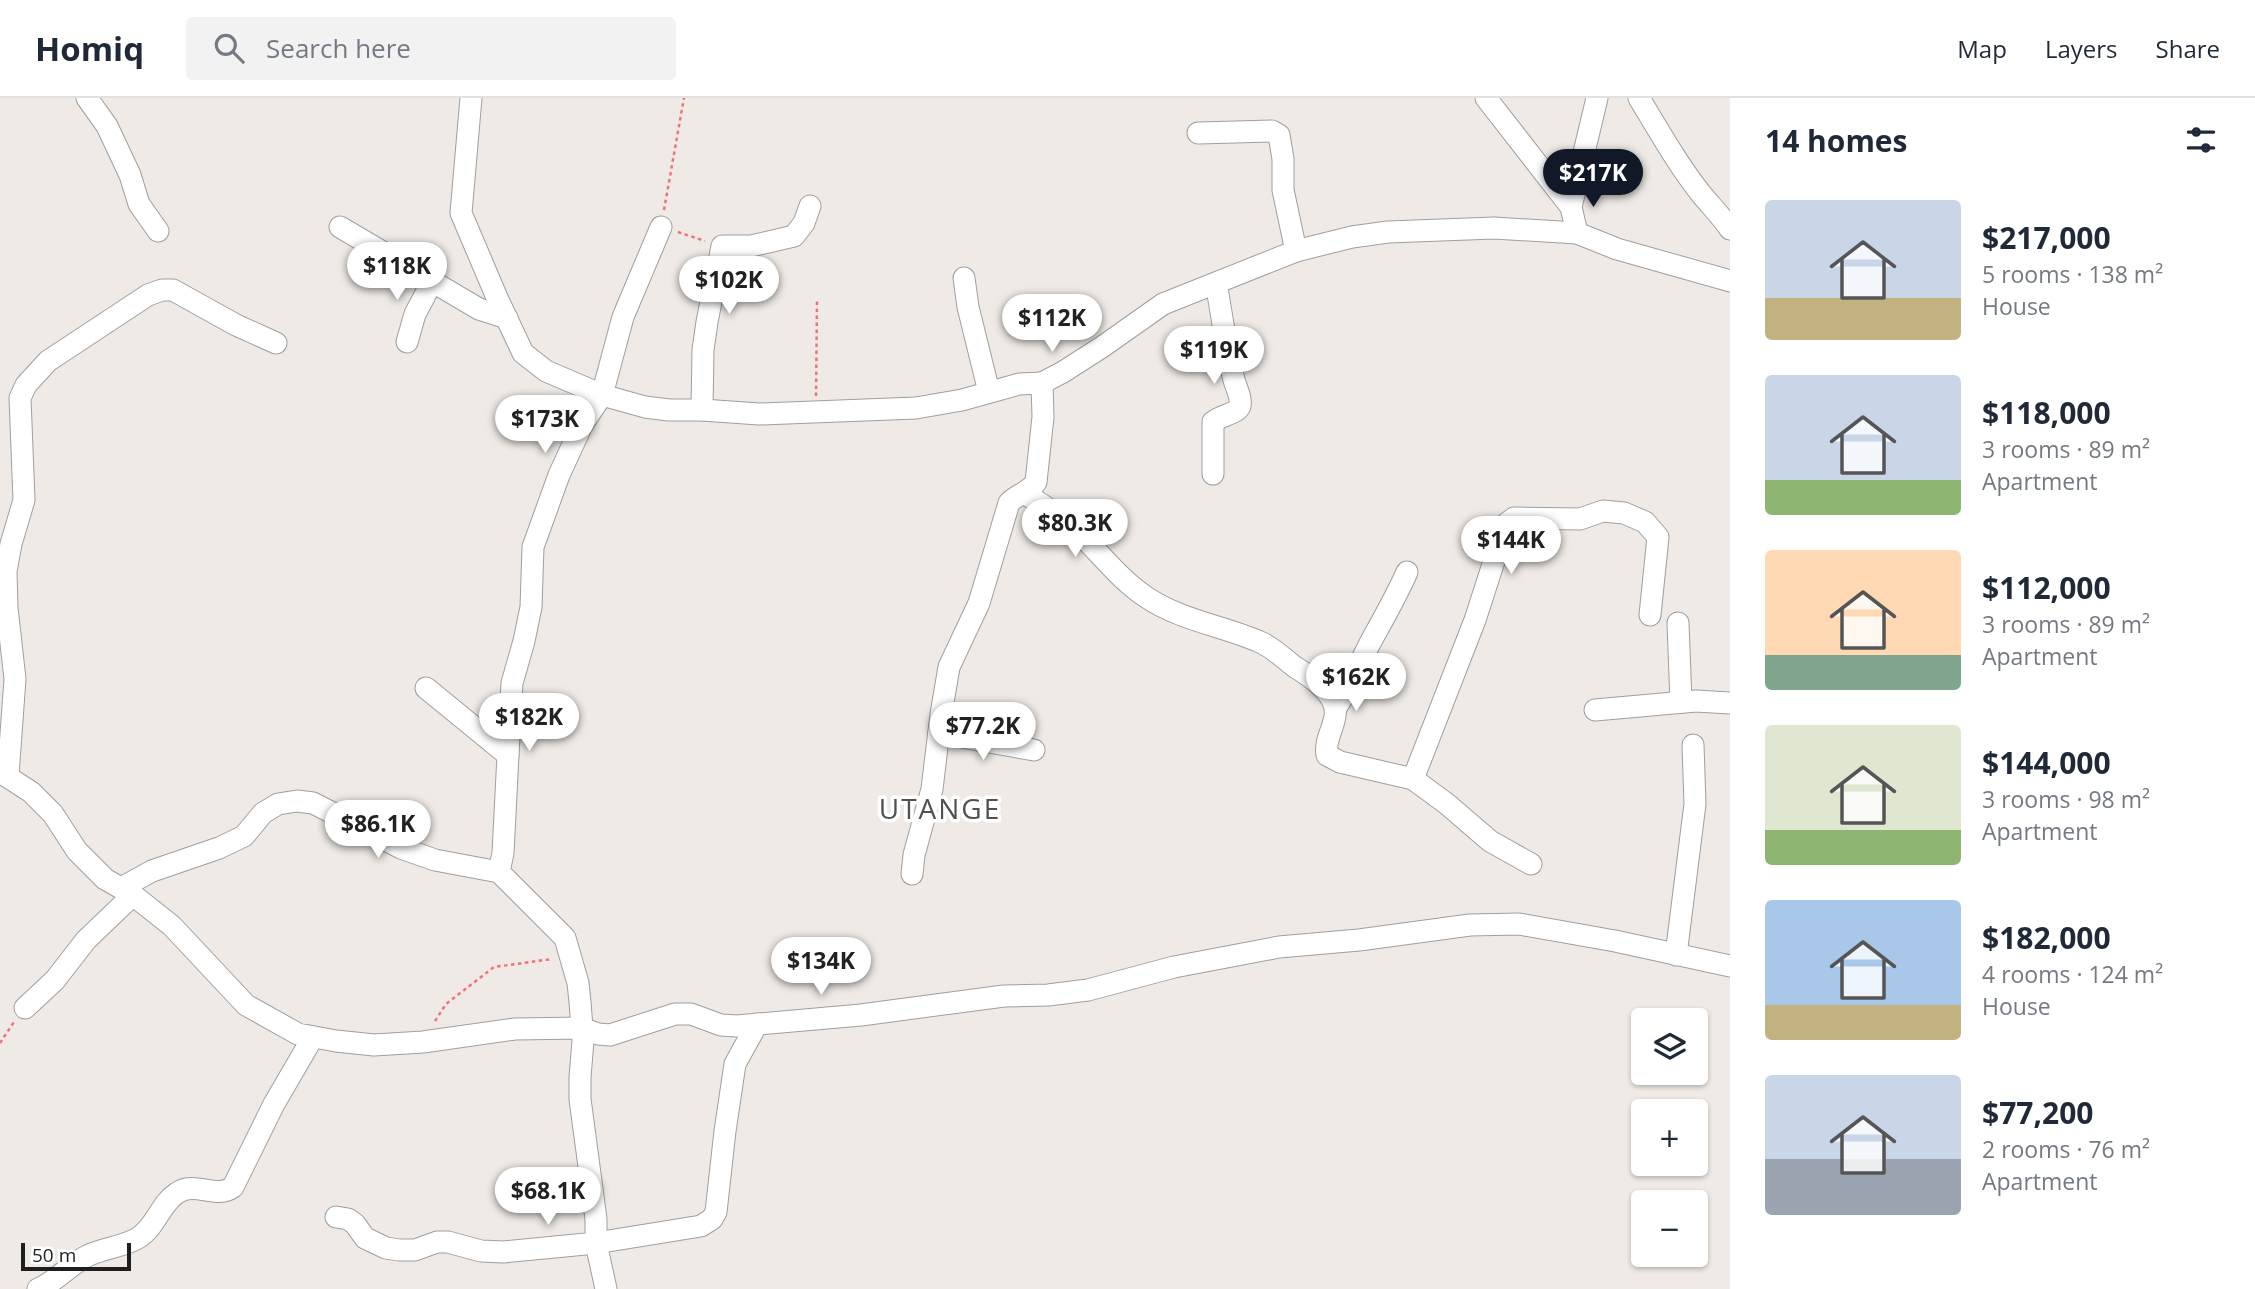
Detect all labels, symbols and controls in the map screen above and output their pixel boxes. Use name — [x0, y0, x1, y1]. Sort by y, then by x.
search box — [186, 17, 676, 80]
text: Homiq — [35, 26, 144, 71]
icon: search — [210, 29, 248, 67]
text: Search here — [266, 30, 411, 66]
text: Map — [1957, 32, 2007, 65]
text: Layers — [2045, 32, 2118, 65]
text: Share — [2156, 32, 2220, 65]
text: 14 homes — [1765, 120, 1908, 161]
icon: filters — [2182, 121, 2220, 159]
pin: $217K — [1544, 150, 1642, 209]
text: $217K — [1559, 156, 1627, 188]
text: $217,000 — [1982, 217, 2111, 258]
icon: home — [1821, 228, 1905, 312]
pin: $118K — [348, 242, 446, 302]
text: $118K — [363, 249, 431, 281]
pin: $102K — [680, 256, 778, 316]
text: 5 rooms · 138 m² — [1982, 258, 2163, 290]
text: $102K — [695, 263, 763, 295]
text: House — [1982, 290, 2051, 322]
pin: $112K — [1003, 294, 1101, 354]
text: $112K — [1018, 301, 1086, 333]
pin: $119K — [1165, 327, 1263, 386]
text: $119K — [1180, 333, 1248, 365]
text: $118,000 — [1982, 392, 2111, 433]
pin: $173K — [496, 396, 594, 455]
text: $173K — [511, 402, 579, 434]
icon: home — [1821, 403, 1905, 487]
text: 3 rooms · 89 m² — [1982, 433, 2150, 465]
text: Apartment — [1982, 465, 2098, 497]
pin: $80.3K — [1018, 500, 1132, 559]
text: $80.3K — [1038, 506, 1112, 538]
pin: $144K — [1462, 517, 1560, 576]
text: $144K — [1477, 523, 1545, 555]
text: $112,000 — [1982, 567, 2111, 608]
icon: home — [1821, 578, 1905, 662]
text: 3 rooms · 89 m² — [1982, 608, 2150, 640]
text: Apartment — [1982, 640, 2098, 672]
pin: $162K — [1307, 654, 1405, 713]
text: $162K — [1322, 660, 1390, 692]
pin: $182K — [480, 694, 578, 753]
text: $182K — [495, 700, 563, 732]
pin: $77.2K — [926, 702, 1040, 762]
text: $77.2K — [946, 709, 1020, 741]
text: $144,000 — [1982, 742, 2111, 783]
icon: home — [1821, 753, 1905, 837]
text: 3 rooms · 98 m² — [1982, 783, 2150, 815]
district label: UTANGE — [879, 789, 1001, 827]
pin: $86.1K — [321, 800, 435, 860]
text: $86.1K — [341, 807, 415, 839]
text: Apartment — [1982, 815, 2098, 847]
text: $182,000 — [1982, 917, 2111, 958]
icon: home — [1821, 928, 1905, 1012]
pin: $134K — [772, 937, 870, 997]
text: $134K — [787, 944, 855, 976]
text: 4 rooms · 124 m² — [1982, 958, 2163, 990]
text: House — [1982, 990, 2051, 1022]
map controls — [1631, 1008, 1708, 1267]
button: layers — [1631, 1008, 1708, 1085]
text: $77,200 — [1982, 1092, 2093, 1133]
button: + — [1631, 1099, 1708, 1176]
icon: home — [1821, 1103, 1905, 1187]
text: 2 rooms · 76 m² — [1982, 1133, 2150, 1165]
text: Apartment — [1982, 1165, 2098, 1197]
pin: $68.1K — [491, 1168, 605, 1227]
text: $68.1K — [511, 1174, 585, 1206]
button: − — [1631, 1190, 1708, 1267]
scale bar — [21, 1240, 131, 1272]
text: 50 m — [32, 1242, 76, 1268]

